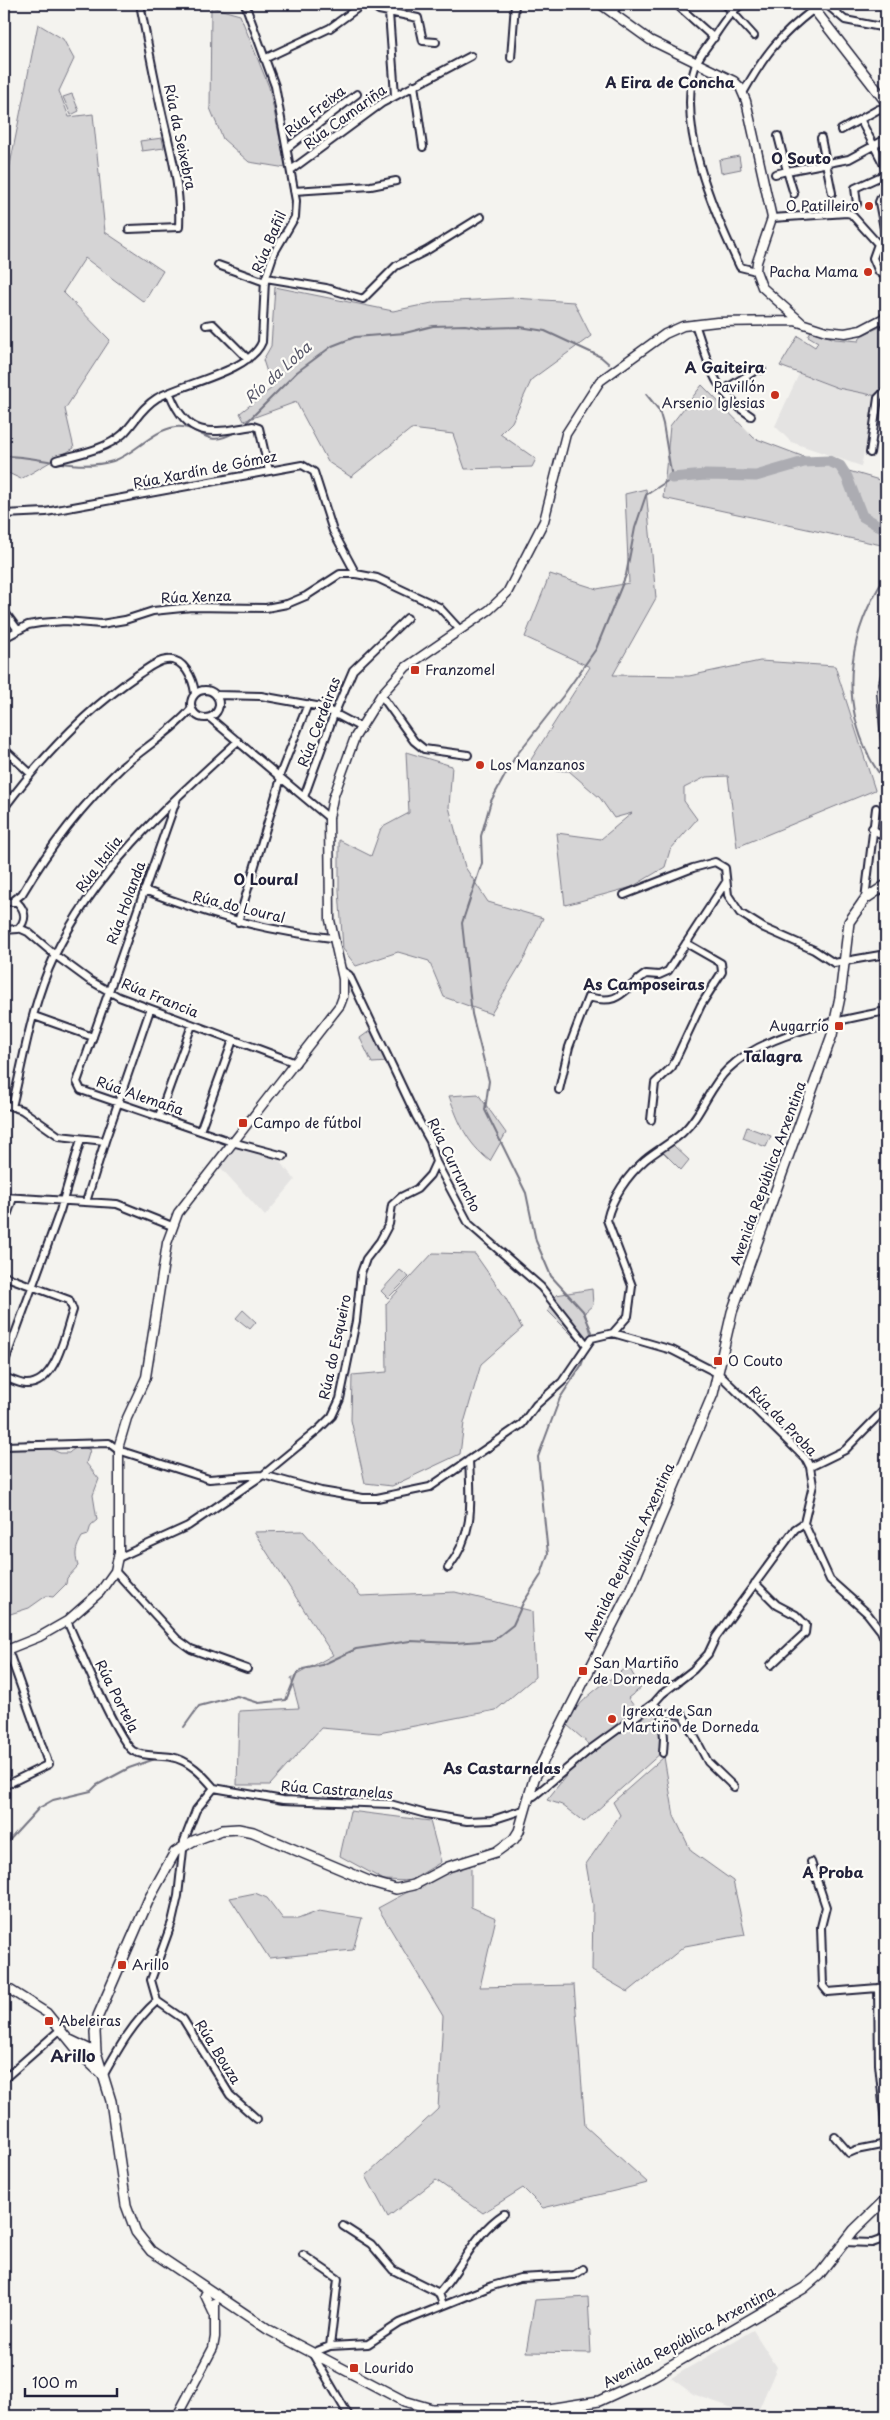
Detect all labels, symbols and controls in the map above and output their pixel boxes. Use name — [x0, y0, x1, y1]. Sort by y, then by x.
district label: A Eira de Concha — [604, 70, 735, 93]
street label: Rúa Camariña — [299, 79, 391, 154]
street label: Rúa Freixa — [280, 80, 350, 141]
street label: Rúa da Seixebra — [159, 82, 202, 192]
district label: O Souto — [771, 146, 831, 169]
place label: O Patilleiro — [786, 195, 859, 216]
marker: O Patilleiro — [863, 200, 875, 212]
street label: Rúa Bañil — [246, 207, 291, 276]
place label: Pacha Mama — [769, 261, 858, 282]
marker: Pacha Mama — [862, 266, 874, 278]
water label: Río da Loba — [238, 335, 316, 408]
district label: A Gaiteira — [685, 355, 766, 378]
place label: Pavillón Arsenio Iglesias — [662, 376, 765, 413]
marker: Pavillón Arsenio Iglesias — [769, 389, 781, 401]
street label: Rúa Xardín de Gómez — [131, 445, 279, 494]
street label: Rúa Xenza — [160, 585, 232, 608]
place label: Franzomel — [425, 659, 495, 680]
marker: Franzomel — [409, 664, 421, 676]
street label: Rúa Cerdeiras — [292, 674, 345, 770]
place label: Los Manzanos — [490, 754, 585, 775]
marker: Los Manzanos — [474, 759, 486, 771]
street label: Rúa Italia — [70, 830, 128, 897]
street label: Rúa Holanda — [101, 858, 151, 948]
district label: O Loural — [234, 867, 298, 890]
street label: Rúa do Loural — [191, 885, 288, 928]
street label: Rúa Francia — [118, 972, 202, 1023]
district label: As Camposeiras — [583, 972, 705, 995]
place label: Augarrío — [769, 1015, 829, 1036]
marker: Augarrío — [833, 1020, 845, 1032]
district label: Talagra — [743, 1044, 804, 1067]
street label: Rúa Alemaña — [94, 1071, 187, 1120]
street label: Avenida República Arxentina — [724, 1078, 811, 1268]
place label: Campo de fútbol — [253, 1112, 362, 1133]
street label: Rúa Curruncho — [423, 1114, 486, 1215]
marker: Campo de fútbol — [237, 1117, 249, 1129]
street label: Rúa do Esqueiro — [313, 1292, 356, 1402]
place label: O Couto — [728, 1350, 783, 1371]
marker: O Couto — [712, 1355, 724, 1367]
street label: Rúa da Proba — [744, 1381, 823, 1461]
street label: Avenida República Arxentina — [578, 1459, 679, 1644]
place label: San Martiño de Dorneda — [593, 1652, 679, 1689]
street label: Rúa Portela — [90, 1656, 145, 1736]
marker: San Martiño de Dorneda — [577, 1665, 589, 1677]
place label: Igrexa de San Martiño de Dorneda — [622, 1700, 759, 1737]
marker: Igrexa de San Martiño de Dorneda — [606, 1713, 618, 1725]
district label: As Castarnelas — [443, 1756, 561, 1779]
street label: Rúa Castranelas — [280, 1775, 394, 1804]
district label: A Proba — [801, 1860, 864, 1883]
place label: Arillo — [132, 1954, 169, 1975]
marker: Arillo — [116, 1959, 128, 1971]
place label: Abeleiras — [59, 2010, 121, 2031]
marker: Abeleiras — [43, 2015, 55, 2027]
street label: Rúa Bouza — [190, 2015, 247, 2088]
district label: Arillo — [50, 2043, 96, 2067]
street label: Avenida República Arxentina — [599, 2280, 779, 2393]
place label: Lourido — [364, 2357, 414, 2378]
marker: Lourido — [348, 2362, 360, 2374]
scale bar — [25, 2365, 118, 2397]
text: 100 m — [32, 2370, 78, 2393]

